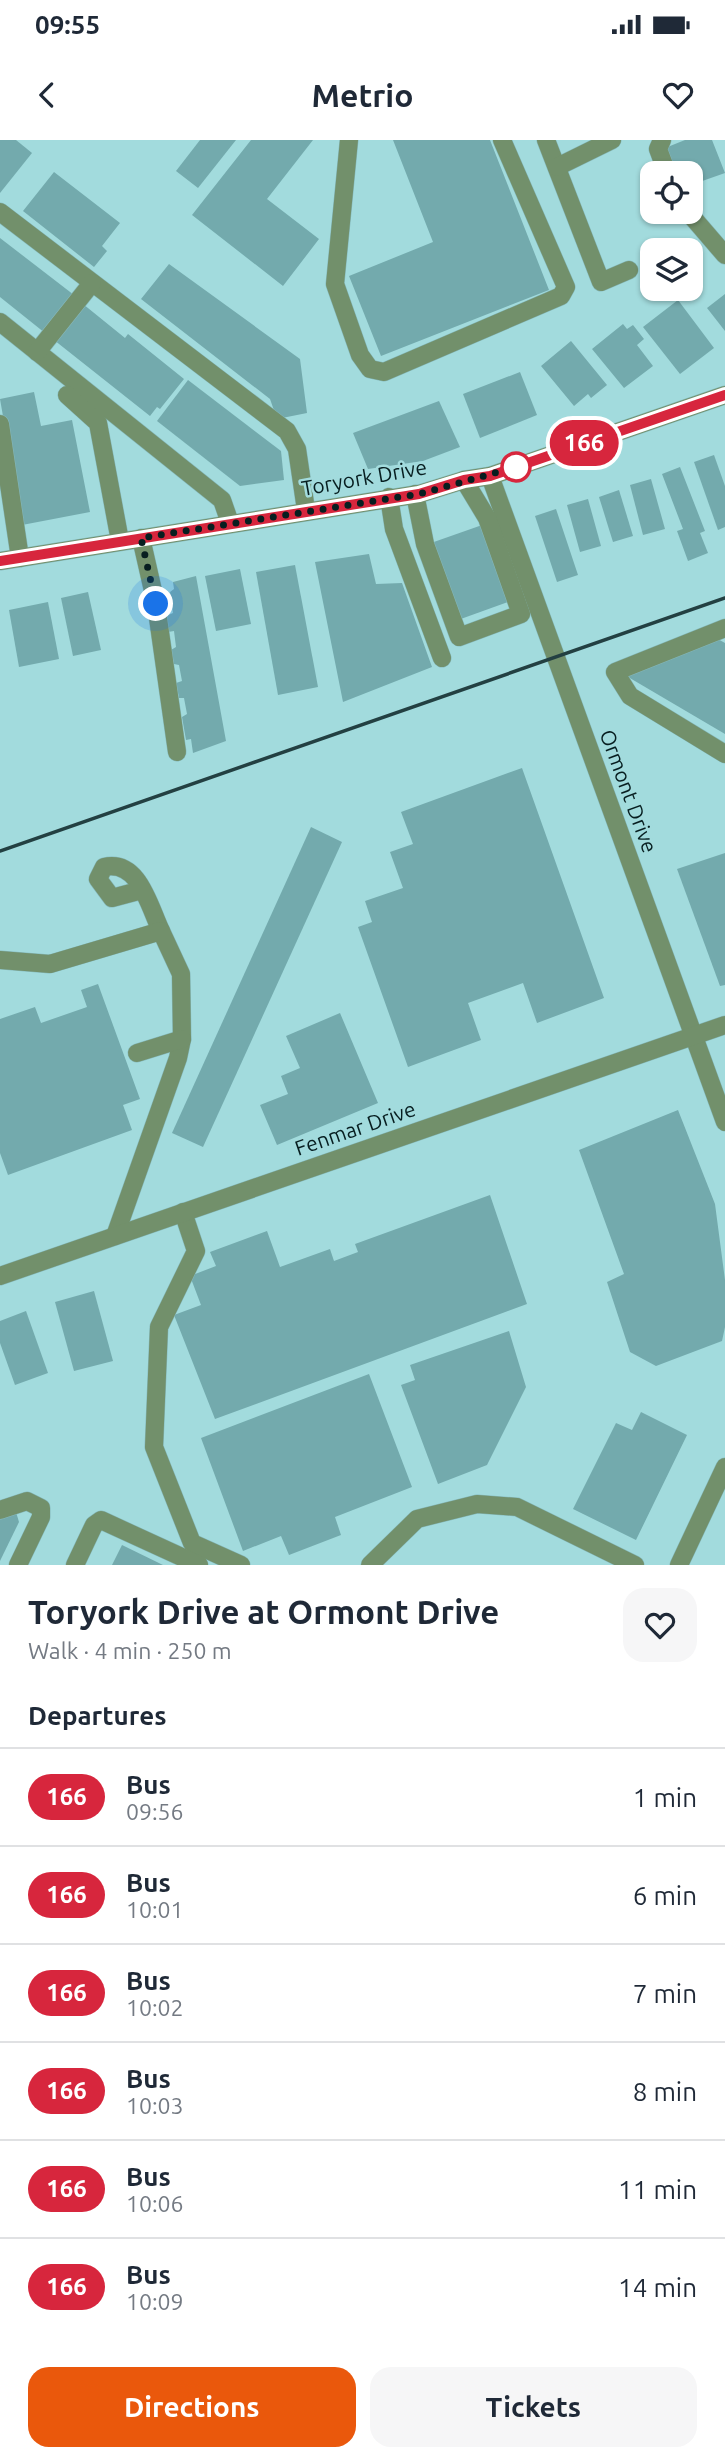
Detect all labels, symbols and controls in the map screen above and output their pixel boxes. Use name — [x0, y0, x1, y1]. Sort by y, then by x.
text: 09:55 — [35, 10, 100, 39]
icon: back — [28, 76, 66, 114]
icon: heart — [659, 76, 697, 114]
text: Metrio — [311, 77, 414, 113]
map controls — [640, 161, 703, 301]
button: locate — [640, 161, 703, 224]
button: layers — [640, 238, 703, 301]
line badge: 166 — [544, 420, 624, 466]
text: 166 — [564, 429, 604, 456]
unlabelled marker — [501, 452, 531, 482]
street label: Toryork Drive — [299, 454, 429, 500]
your location — [138, 586, 173, 621]
street label: Ormont Drive — [596, 726, 662, 856]
street label: Fenmar Drive — [292, 1096, 418, 1160]
button: heart — [623, 1588, 697, 1662]
text: Toryork Drive at Ormont Drive — [28, 1593, 499, 1630]
text: Walk · 4 min · 250 m — [28, 1638, 232, 1663]
text: Departures — [28, 1701, 166, 1730]
text: Bus — [126, 1770, 171, 1799]
text: 166 — [46, 1783, 87, 1810]
text: 1 min — [633, 1783, 697, 1812]
text: 09:56 — [126, 1799, 184, 1824]
text: Bus — [126, 1868, 171, 1897]
text: 166 — [46, 1881, 87, 1908]
text: 6 min — [633, 1881, 697, 1910]
text: 10:01 — [126, 1897, 184, 1922]
text: Bus — [126, 1966, 171, 1995]
text: 166 — [46, 1979, 87, 2006]
text: 7 min — [633, 1979, 697, 2008]
text: 10:02 — [126, 1995, 184, 2020]
text: Bus — [126, 2064, 171, 2093]
text: 166 — [46, 2077, 87, 2104]
text: 8 min — [633, 2077, 697, 2106]
text: 10:03 — [126, 2093, 184, 2118]
text: Bus — [126, 2162, 171, 2191]
text: 166 — [46, 2175, 87, 2202]
text: 11 min — [618, 2175, 697, 2204]
text: 10:06 — [126, 2191, 184, 2216]
text: Bus — [126, 2260, 171, 2289]
text: 166 — [46, 2273, 87, 2300]
text: 14 min — [618, 2273, 697, 2302]
text: 10:09 — [126, 2289, 184, 2314]
button: Directions — [28, 2367, 356, 2447]
button: Tickets — [370, 2367, 697, 2447]

